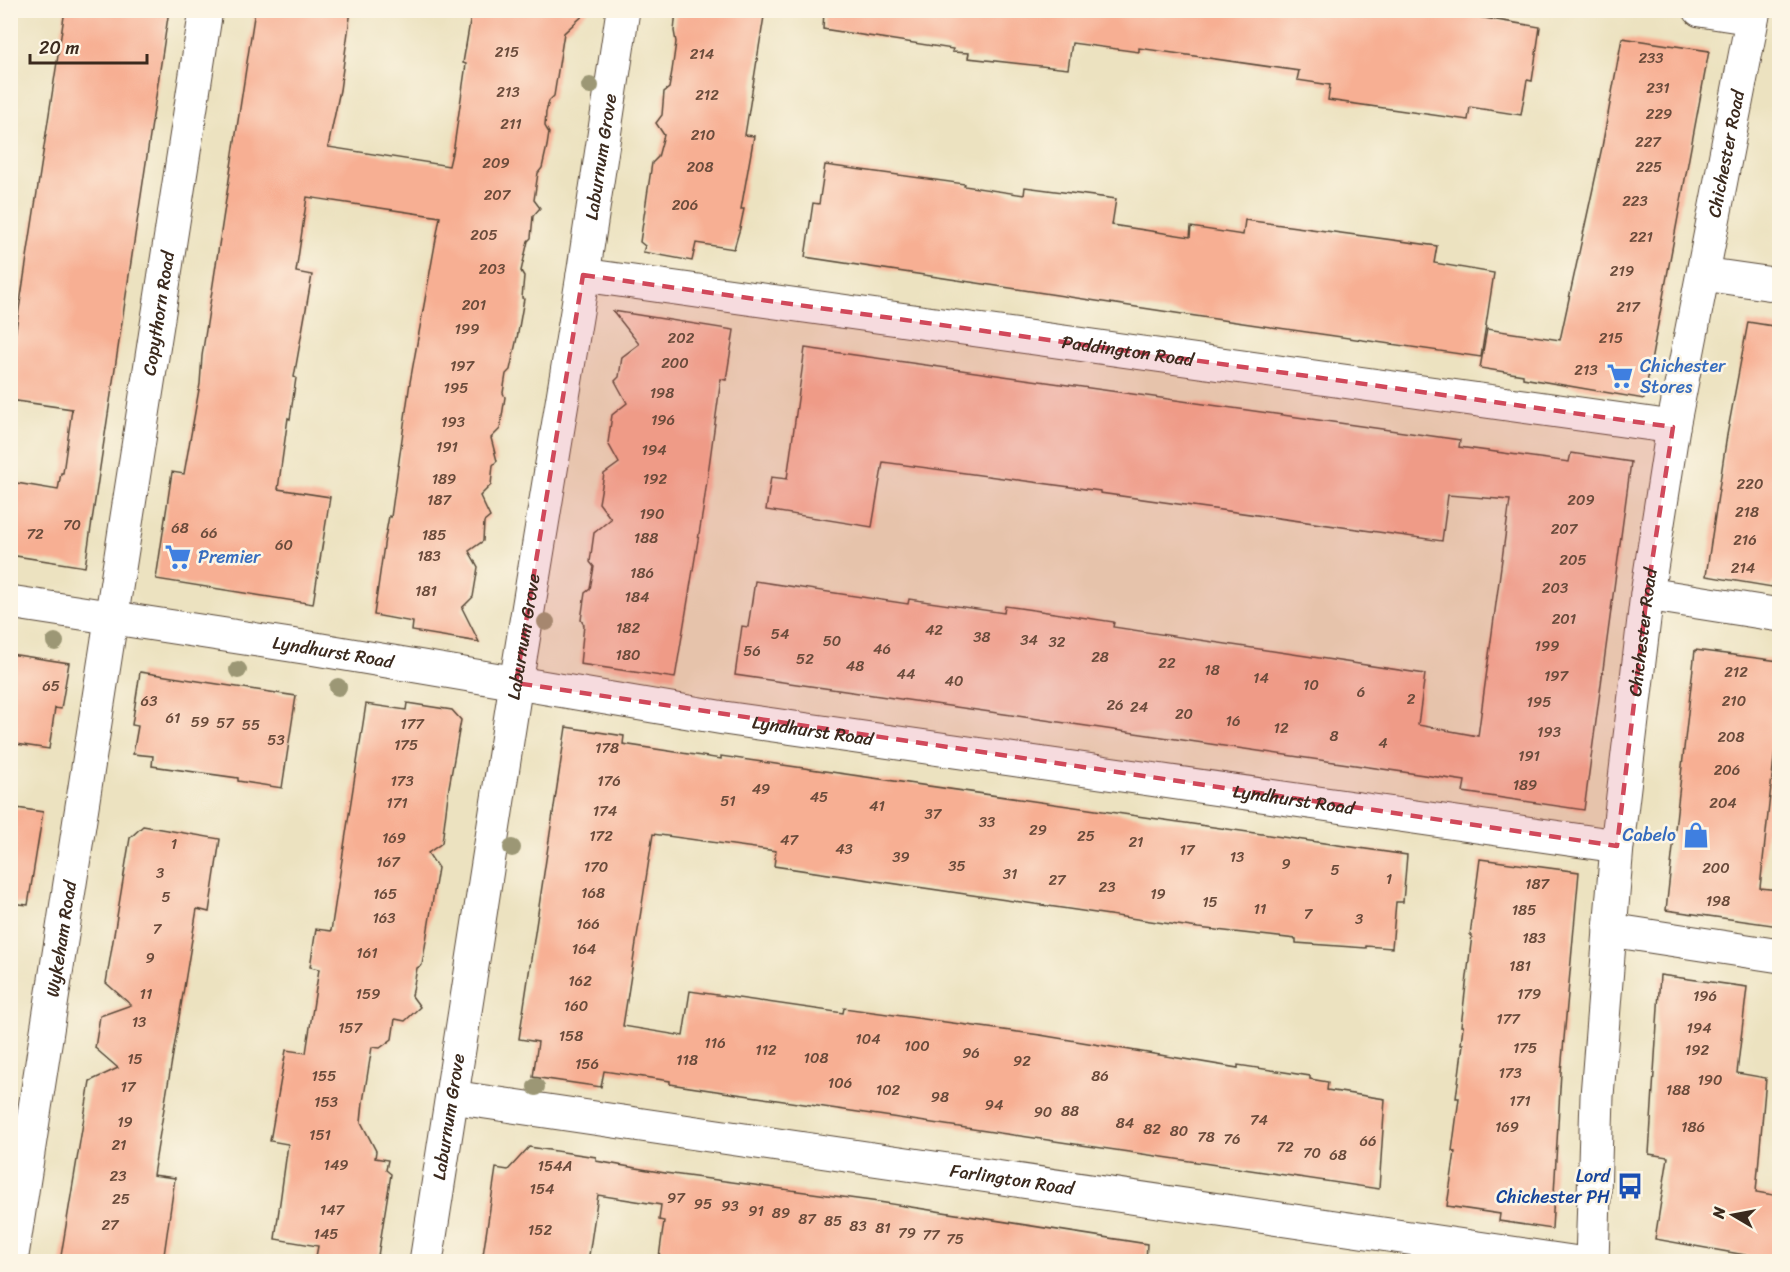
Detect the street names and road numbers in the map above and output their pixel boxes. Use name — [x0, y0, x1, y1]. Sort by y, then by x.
street label: Chichester Road — [1698, 86, 1754, 220]
street label: Laburnum Grove — [575, 91, 626, 222]
street label: Copythorn Road — [133, 248, 184, 378]
street label: Paddington Road — [1060, 326, 1197, 376]
street label: Chichester Road — [1619, 565, 1667, 698]
street label: Laburnum Grove — [498, 571, 550, 702]
street label: Lyndhurst Road — [271, 627, 397, 678]
street label: Lyndhurst Road — [750, 706, 877, 755]
street label: Lyndhurst Road — [1231, 775, 1358, 824]
street label: Wykeham Road — [36, 877, 86, 999]
street label: Laburnum Grove — [423, 1051, 474, 1182]
street label: Farlington Road — [948, 1155, 1078, 1205]

